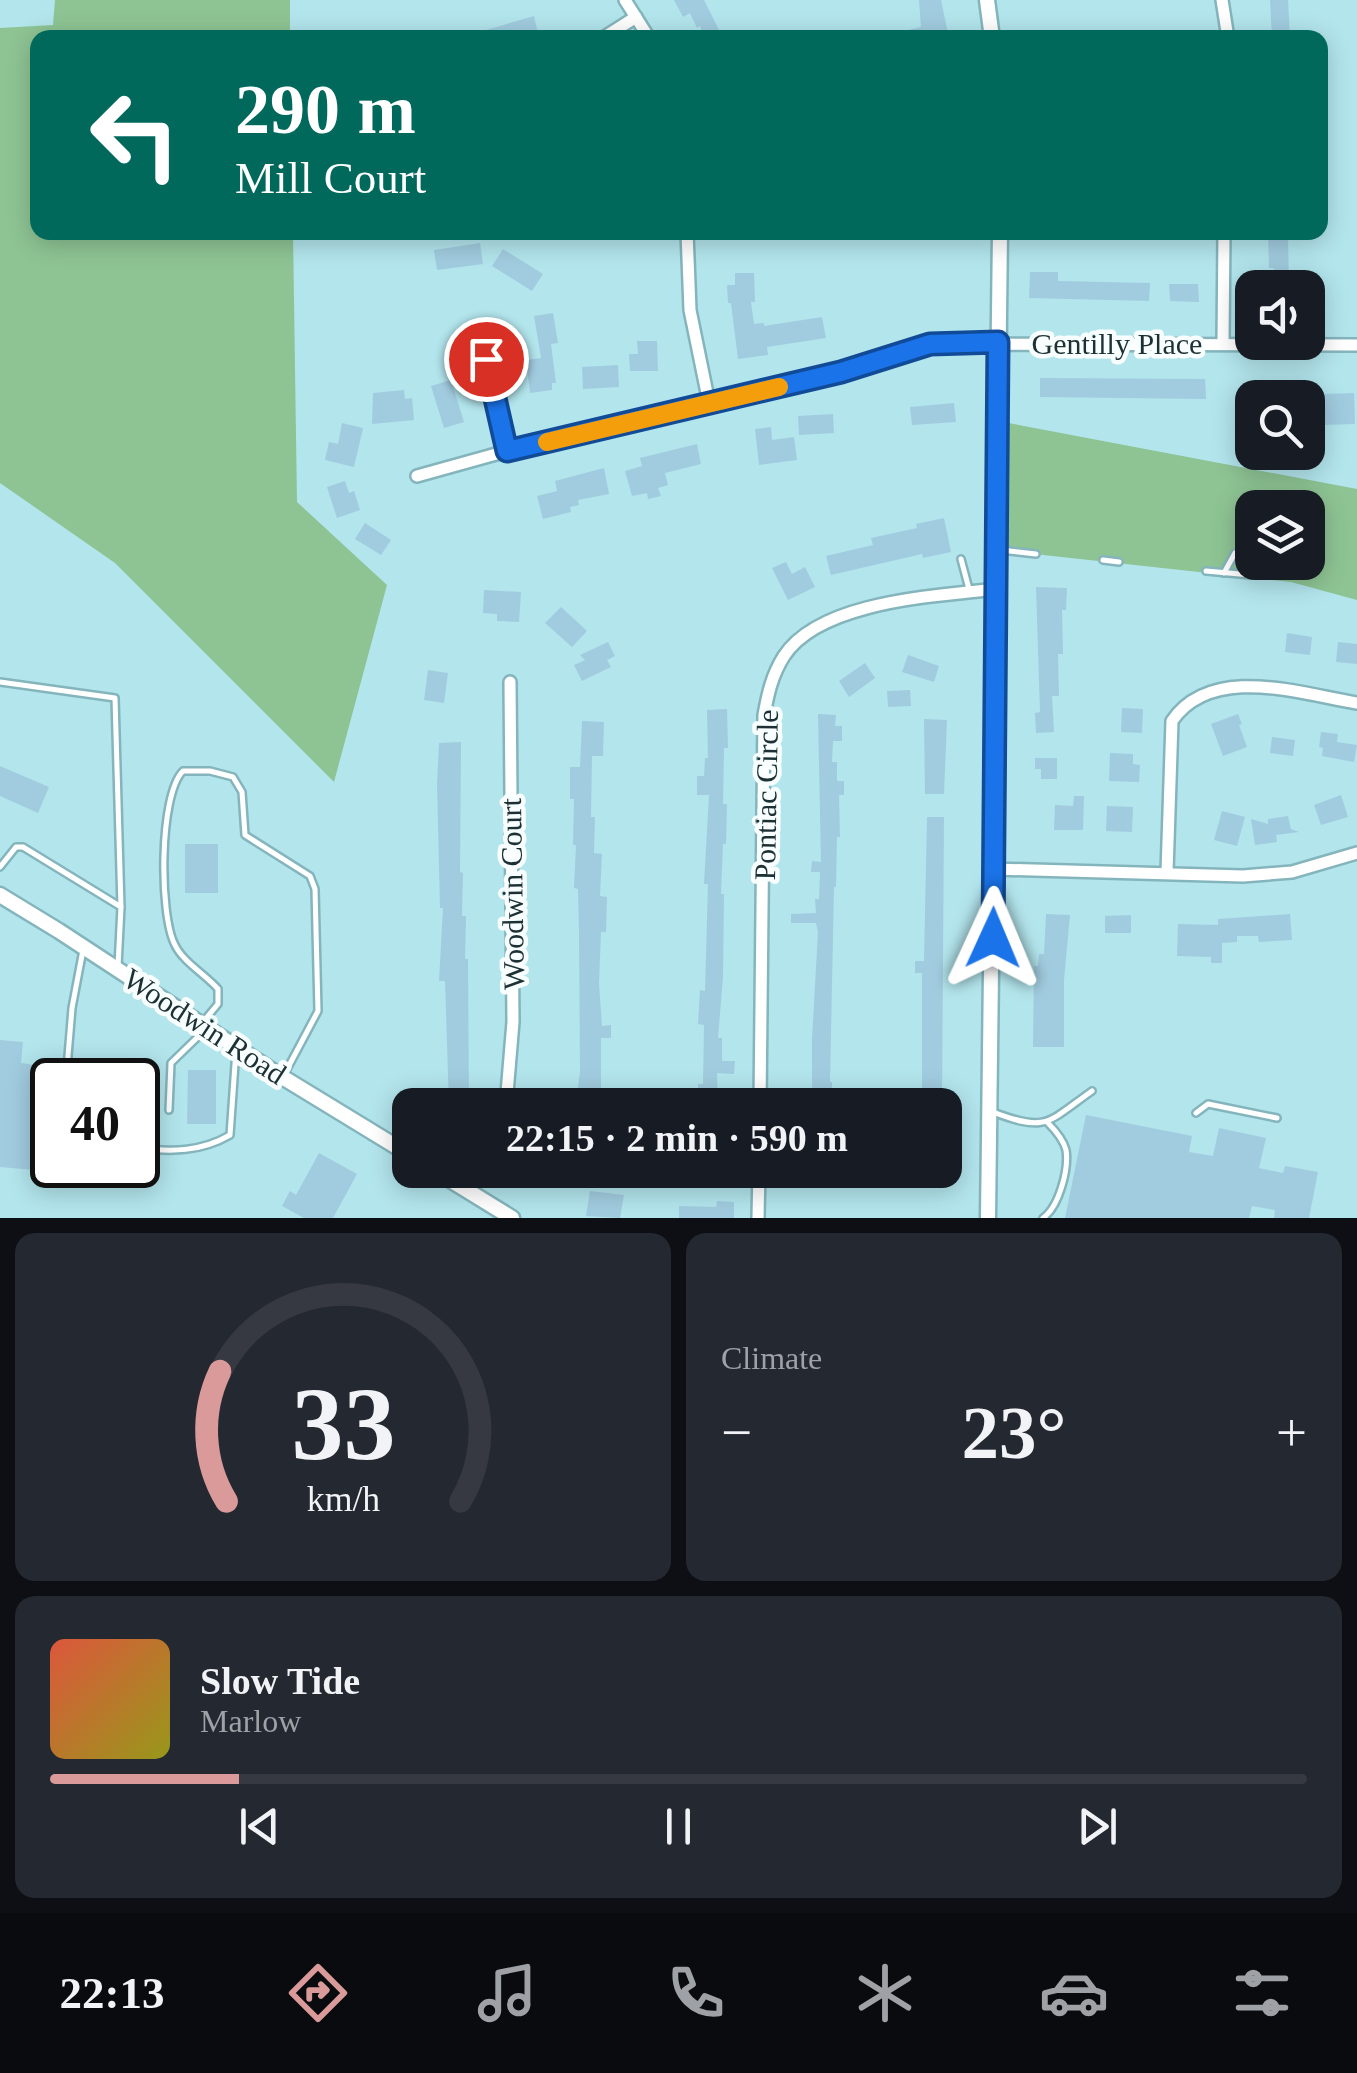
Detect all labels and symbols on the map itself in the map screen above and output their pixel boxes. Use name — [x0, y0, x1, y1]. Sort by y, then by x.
pin — [444, 317, 529, 402]
street label: Gentilly Place — [1032, 327, 1202, 360]
street label: Pontiac Circle — [748, 709, 784, 881]
street label: Woodwin Court — [494, 797, 530, 990]
position arrow — [941, 886, 1045, 990]
street label: Woodwin Road — [118, 961, 292, 1091]
speed limit sign: 40 — [30, 1058, 160, 1188]

